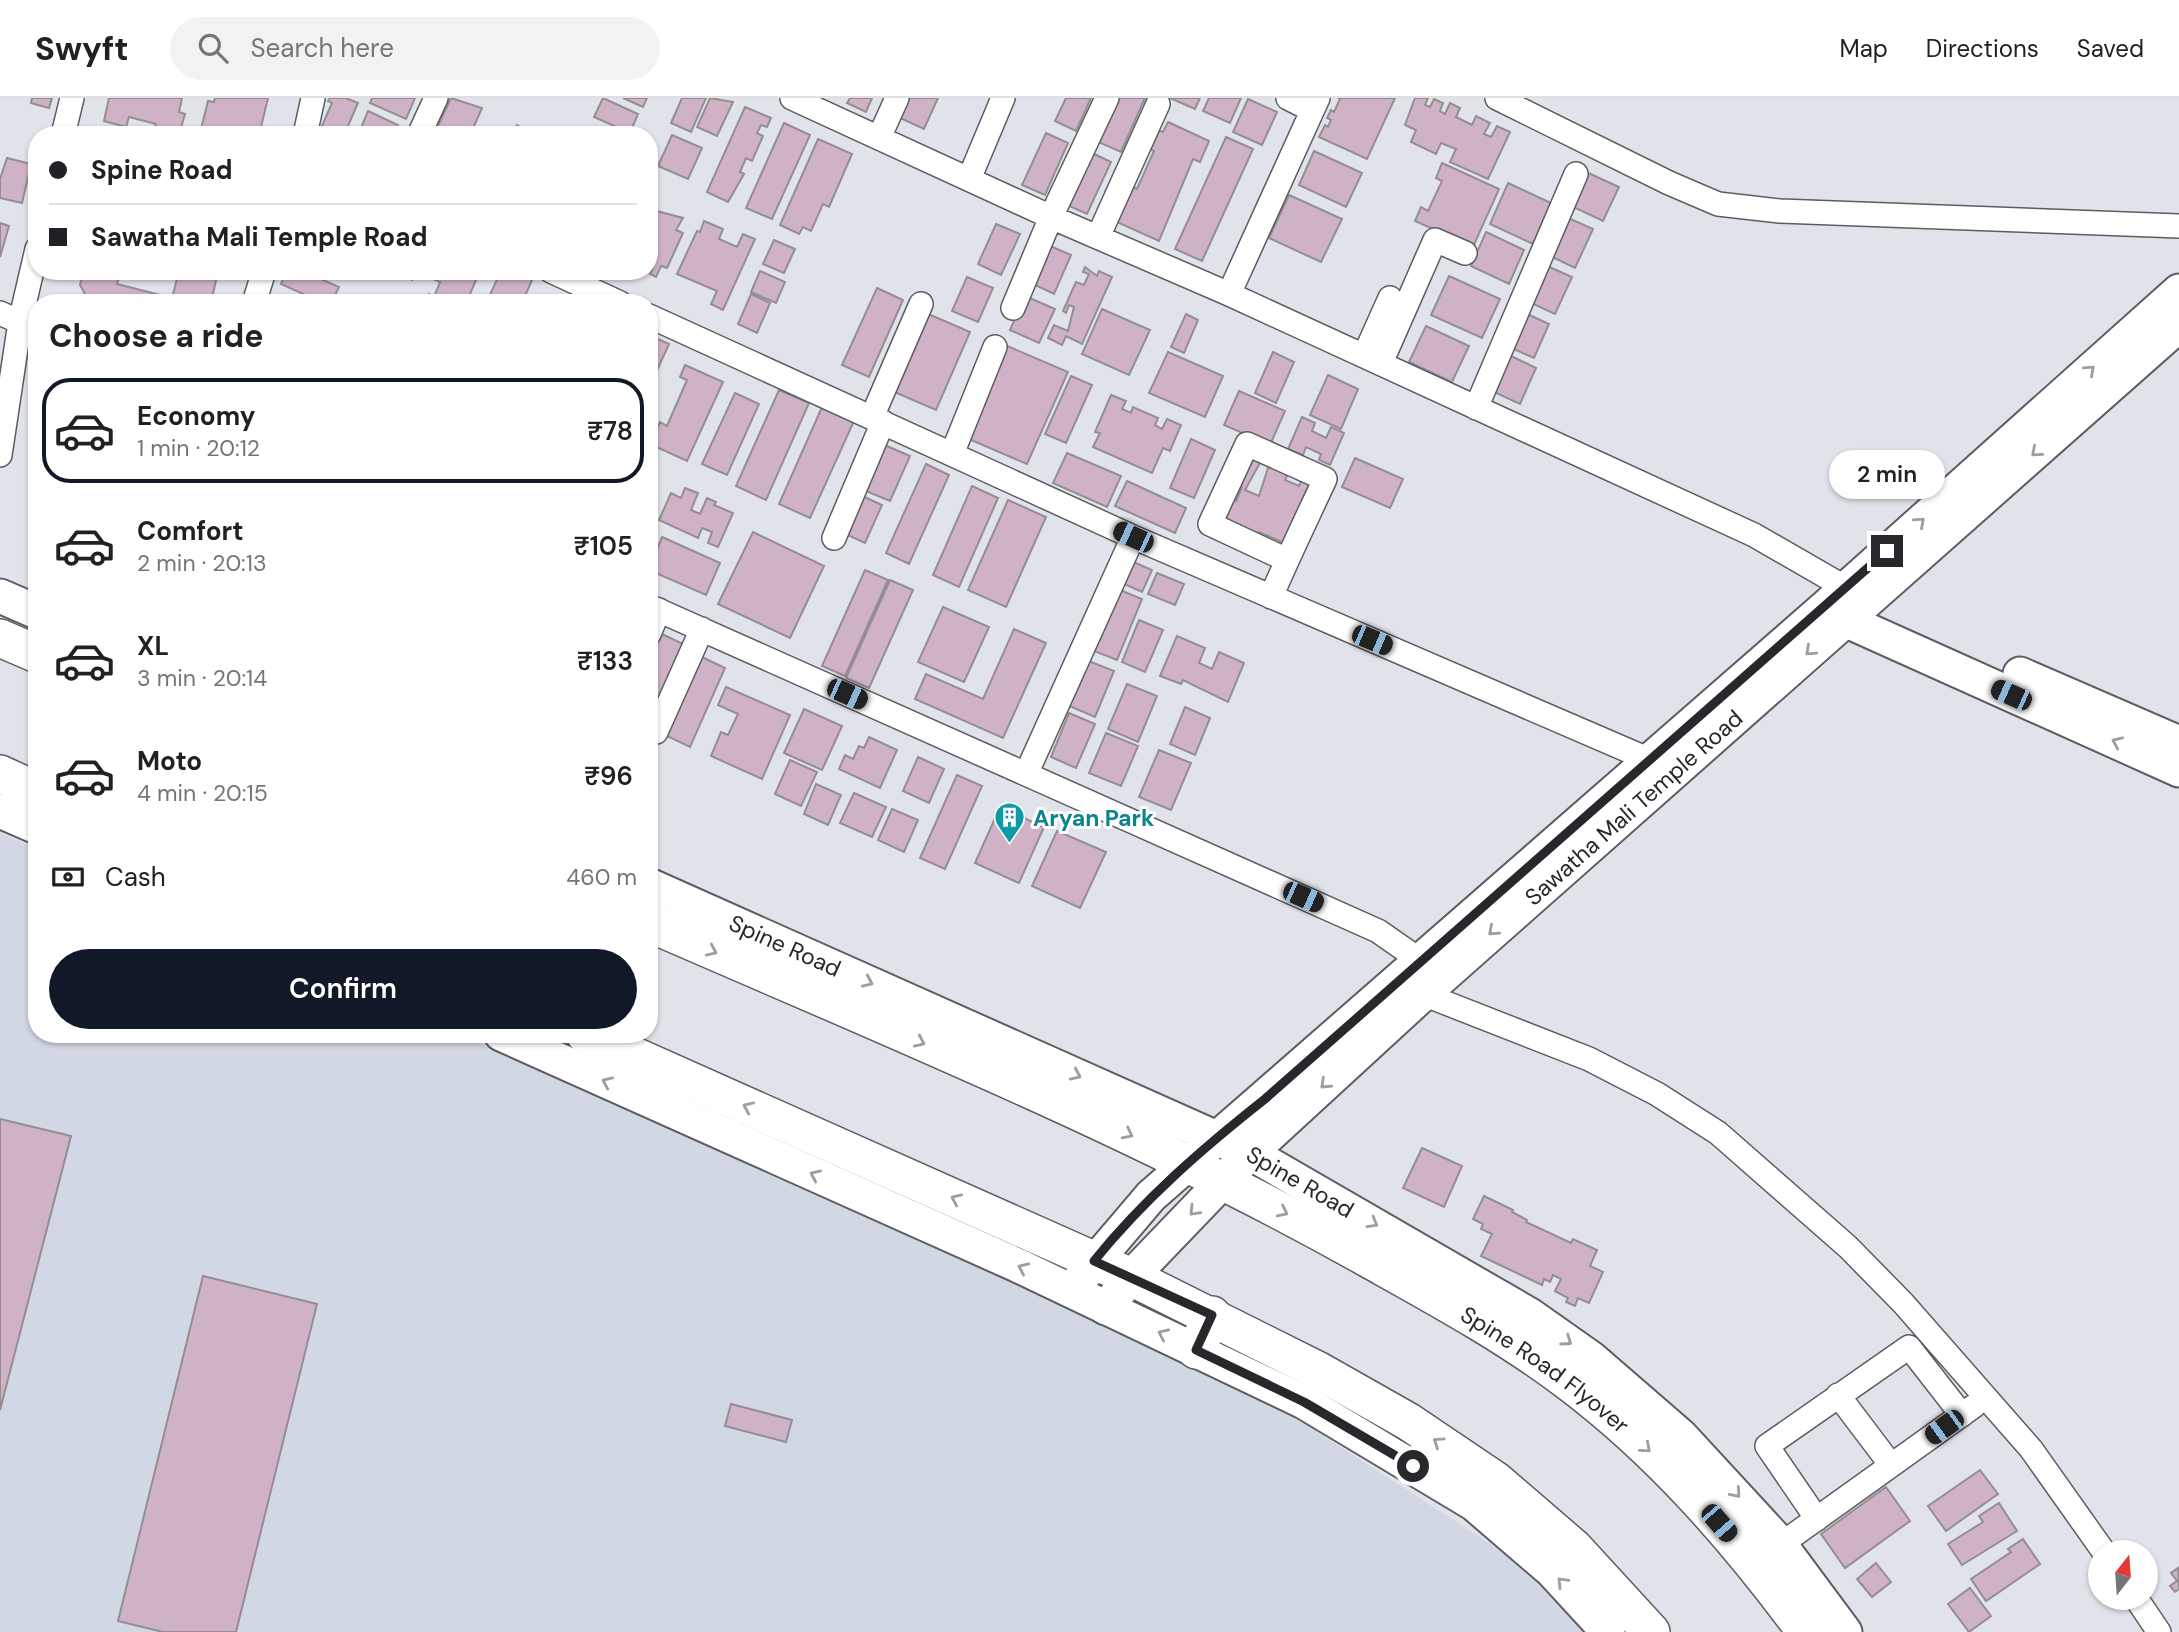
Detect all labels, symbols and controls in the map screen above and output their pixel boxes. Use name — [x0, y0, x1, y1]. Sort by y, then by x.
search box — [170, 17, 660, 80]
text: Swyft — [35, 27, 128, 70]
icon: search — [194, 29, 232, 67]
text: Search here — [250, 31, 394, 65]
text: Map — [1840, 33, 1888, 64]
text: Directions — [1926, 33, 2039, 64]
text: Saved — [2077, 33, 2144, 64]
text: Spine Road — [91, 153, 232, 187]
text: Sawatha Mali Temple Road — [91, 220, 427, 254]
text: Choose a ride — [49, 315, 264, 357]
one-way arrow — [2081, 366, 2094, 379]
icon: car — [53, 399, 116, 462]
text: Economy — [137, 399, 255, 433]
text: ₹78 — [587, 414, 633, 448]
text: 1 min · 20:12 — [137, 433, 260, 463]
one-way arrow — [2031, 444, 2044, 456]
callout: 2 min — [1829, 449, 1945, 498]
text: 2 min — [1857, 459, 1917, 489]
icon: car — [53, 514, 116, 577]
text: Comfort — [137, 514, 243, 548]
one-way arrow — [1912, 518, 1925, 530]
car — [1110, 519, 1157, 555]
text: ₹105 — [574, 529, 633, 563]
route end — [1871, 535, 1903, 567]
text: 2 min · 20:13 — [137, 548, 267, 578]
car — [1349, 622, 1396, 658]
icon: car — [53, 629, 116, 692]
text: XL — [137, 629, 169, 663]
one-way arrow — [1805, 642, 1818, 655]
text: ₹133 — [577, 644, 633, 678]
text: 3 min · 20:14 — [137, 663, 267, 693]
car — [824, 676, 871, 712]
car — [1988, 677, 2035, 713]
street label: Sawatha Mali Temple Road — [1518, 703, 1749, 912]
one-way arrow — [2111, 736, 2124, 750]
icon: car — [53, 744, 116, 807]
text: Moto — [137, 744, 202, 778]
text: ₹96 — [584, 759, 633, 793]
text: 4 min · 20:15 — [137, 778, 268, 808]
building icon: Aryan Park — [993, 801, 1027, 845]
place label: Aryan Park — [1033, 803, 1154, 833]
icon: cash — [49, 858, 87, 896]
text: Cash — [105, 860, 166, 894]
text: 460 m — [566, 862, 637, 892]
car — [1280, 879, 1327, 915]
street label: Spine Road — [725, 908, 846, 984]
one-way arrow — [1488, 923, 1501, 935]
one-way arrow — [705, 942, 717, 956]
button: Confirm — [49, 949, 637, 1029]
one-way arrow — [861, 974, 873, 988]
one-way arrow — [913, 1034, 925, 1048]
one-way arrow — [1069, 1067, 1081, 1081]
one-way arrow — [602, 1076, 615, 1090]
one-way arrow — [1320, 1076, 1333, 1089]
one-way arrow — [743, 1101, 756, 1115]
one-way arrow — [1121, 1126, 1133, 1140]
street label: Spine Road — [1241, 1139, 1359, 1225]
one-way arrow — [810, 1169, 822, 1183]
one-way arrow — [951, 1193, 964, 1207]
one-way arrow — [1190, 1202, 1202, 1215]
one-way arrow — [1276, 1203, 1288, 1217]
one-way arrow — [1365, 1215, 1378, 1228]
one-way arrow — [1018, 1262, 1030, 1276]
street label: Spine Road Flyover — [1455, 1299, 1636, 1440]
one-way arrow — [1158, 1329, 1170, 1343]
one-way arrow — [1559, 1333, 1572, 1345]
car — [1921, 1406, 1968, 1448]
one-way arrow — [1433, 1438, 1446, 1450]
one-way arrow — [1638, 1440, 1651, 1452]
route start — [1397, 1450, 1429, 1482]
one-way arrow — [1728, 1485, 1740, 1498]
car — [1698, 1500, 1741, 1546]
north arrow — [2088, 1540, 2158, 1610]
map controls — [2088, 1540, 2158, 1610]
one-way arrow — [1558, 1577, 1571, 1590]

